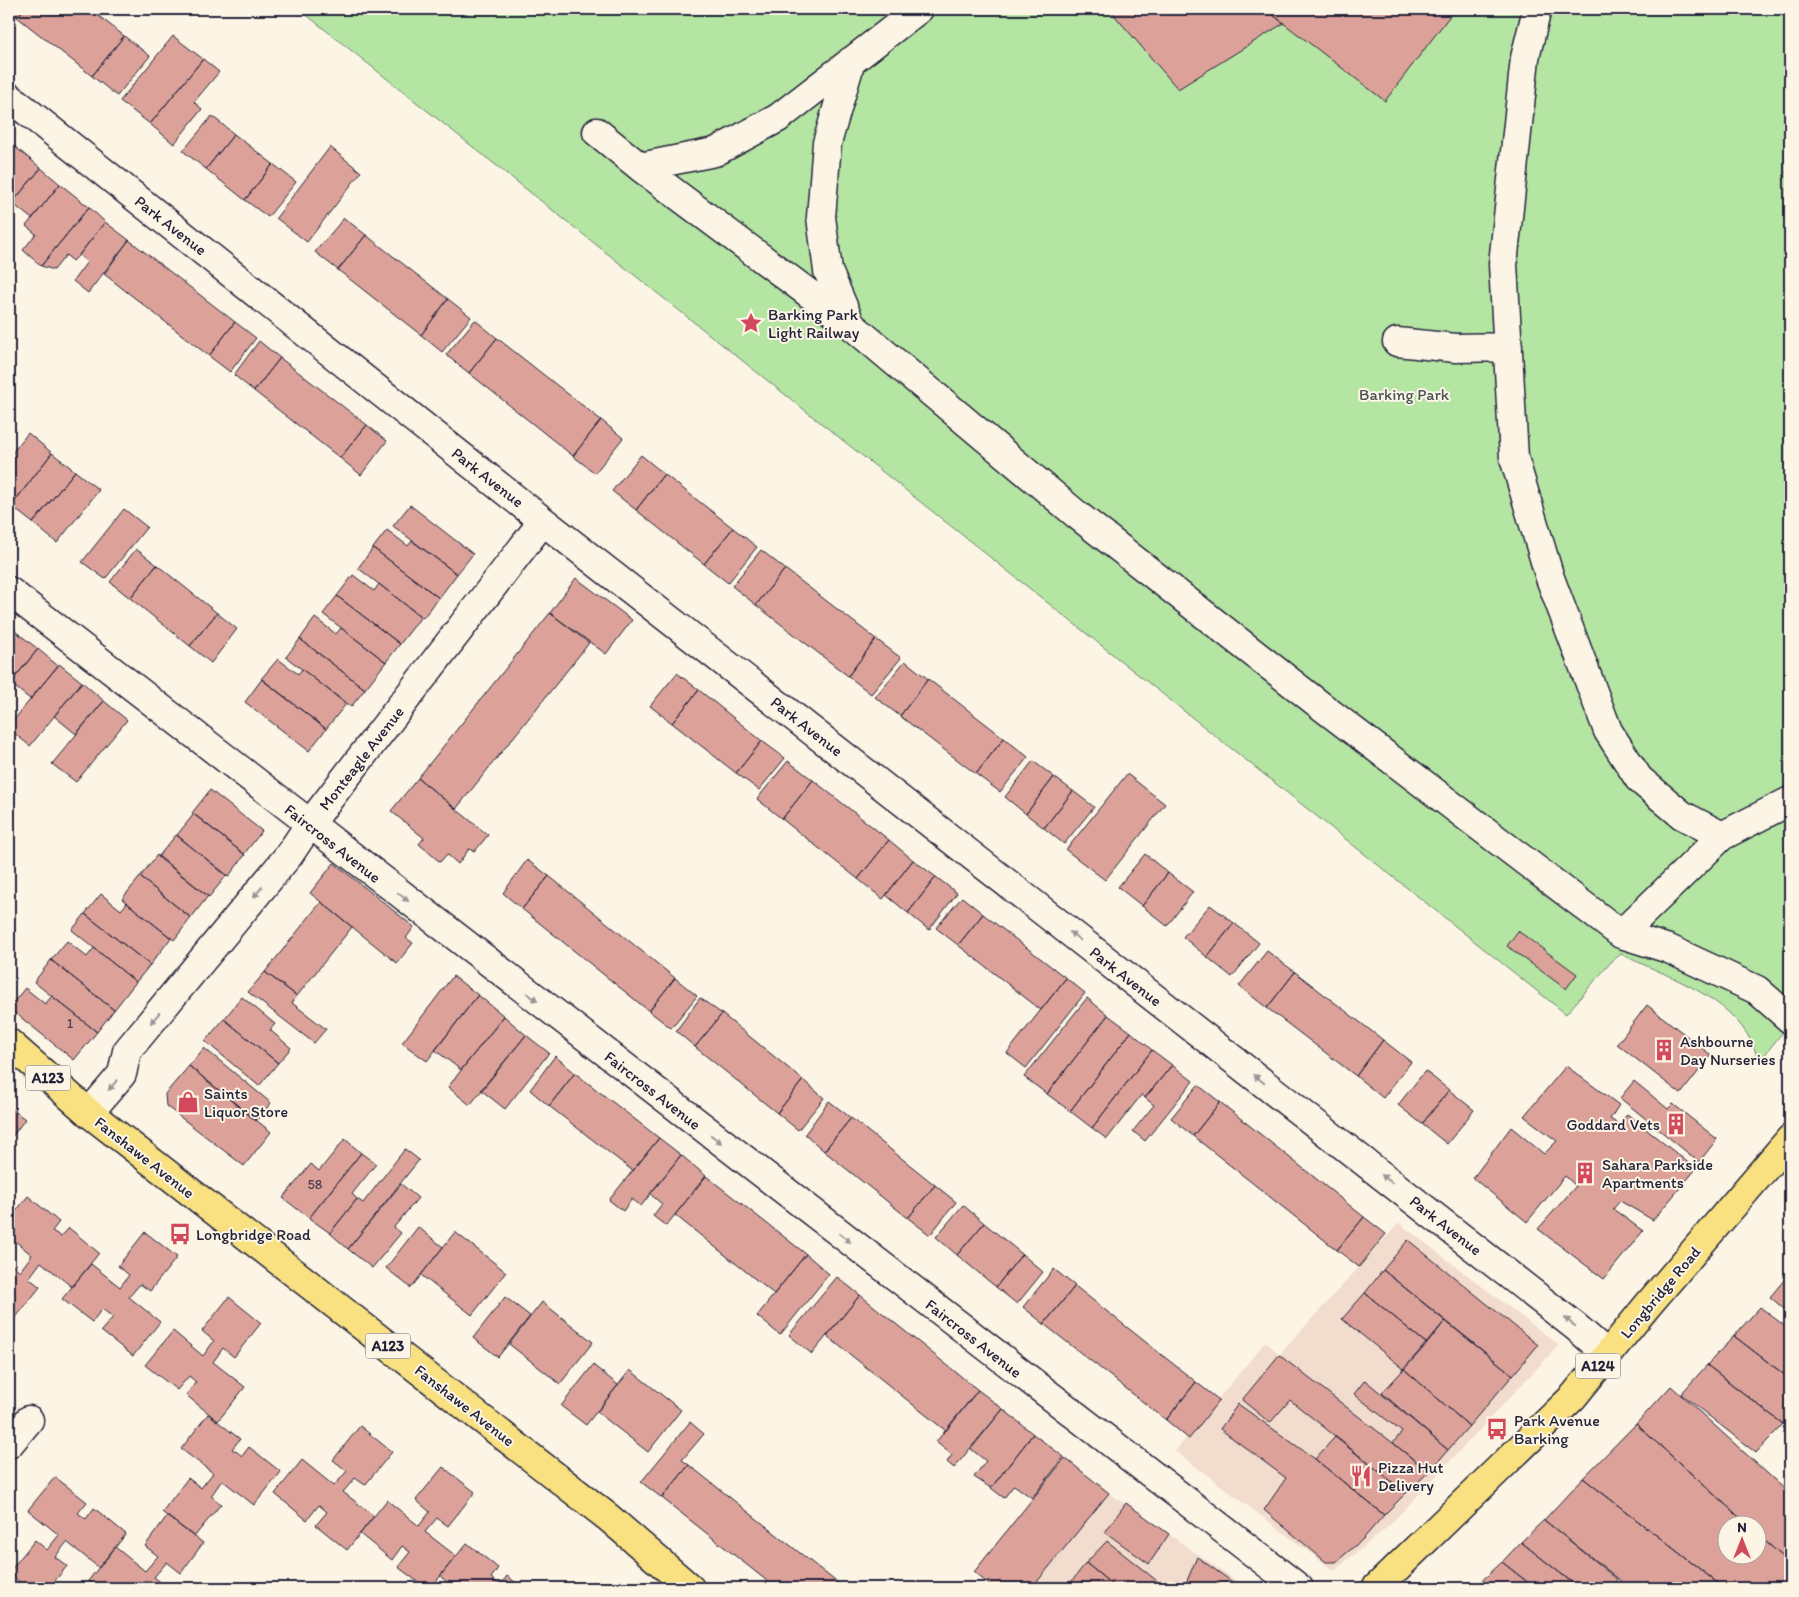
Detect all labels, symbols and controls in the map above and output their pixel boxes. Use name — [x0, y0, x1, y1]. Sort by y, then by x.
street label: Park Avenue — [131, 191, 210, 259]
place label: Barking Park Light Railway — [768, 305, 860, 342]
place icon: Barking Park Light Railway — [738, 310, 764, 336]
park label: Barking Park — [1359, 385, 1450, 404]
street label: Park Avenue — [448, 443, 527, 511]
street label: Park Avenue — [767, 692, 846, 760]
street label: Monteagle Avenue — [315, 703, 408, 814]
street label: Faircross Avenue — [281, 800, 385, 887]
one-way arrow — [252, 886, 264, 898]
one-way arrow — [396, 892, 409, 903]
one-way arrow — [1069, 931, 1082, 941]
street label: Park Avenue — [1086, 942, 1165, 1010]
one-way arrow — [525, 991, 538, 1002]
one-way arrow — [149, 1011, 160, 1024]
house number: 1 — [67, 1015, 74, 1032]
place label: Ashbourne Day Nurseries — [1680, 1032, 1776, 1069]
building icon: Ashbourne Day Nurseries — [1651, 1037, 1677, 1063]
street label: Faircross Avenue — [601, 1047, 705, 1134]
road number: A123 — [26, 1066, 70, 1090]
one-way arrow — [1252, 1074, 1266, 1084]
one-way arrow — [107, 1078, 118, 1091]
place label: Saints Liquor Store — [204, 1084, 288, 1121]
shop icon: Saints Liquor Store — [175, 1089, 201, 1115]
building icon: Goddard Vets — [1663, 1111, 1689, 1137]
street label: Fanshawe Avenue — [91, 1112, 199, 1202]
place label: Goddard Vets — [1566, 1115, 1660, 1134]
one-way arrow — [709, 1133, 722, 1144]
place label: Sahara Parkside Apartments — [1602, 1155, 1713, 1192]
building icon: Sahara Parkside Apartments — [1572, 1160, 1598, 1186]
one-way arrow — [1381, 1173, 1394, 1184]
house number: 58 — [307, 1176, 323, 1193]
street label: Park Avenue — [1406, 1191, 1485, 1259]
bus stop icon: Longbridge Road — [167, 1221, 193, 1247]
place label: Longbridge Road — [196, 1225, 311, 1244]
one-way arrow — [838, 1232, 851, 1243]
street label: Longbridge Road — [1616, 1242, 1705, 1342]
street label: Faircross Avenue — [922, 1295, 1026, 1382]
one-way arrow — [1563, 1317, 1577, 1327]
road number: A123 — [366, 1334, 410, 1358]
road number: A124 — [1576, 1354, 1620, 1378]
street label: Fanshawe Avenue — [411, 1360, 519, 1450]
place label: Park Avenue Barking — [1514, 1411, 1600, 1448]
bus stop icon: Park Avenue Barking — [1484, 1416, 1510, 1442]
place label: Pizza Hut Delivery — [1378, 1458, 1443, 1495]
restaurant icon: Pizza Hut Delivery — [1348, 1463, 1374, 1489]
north arrow — [1716, 1514, 1766, 1564]
text: N — [1737, 1519, 1747, 1536]

